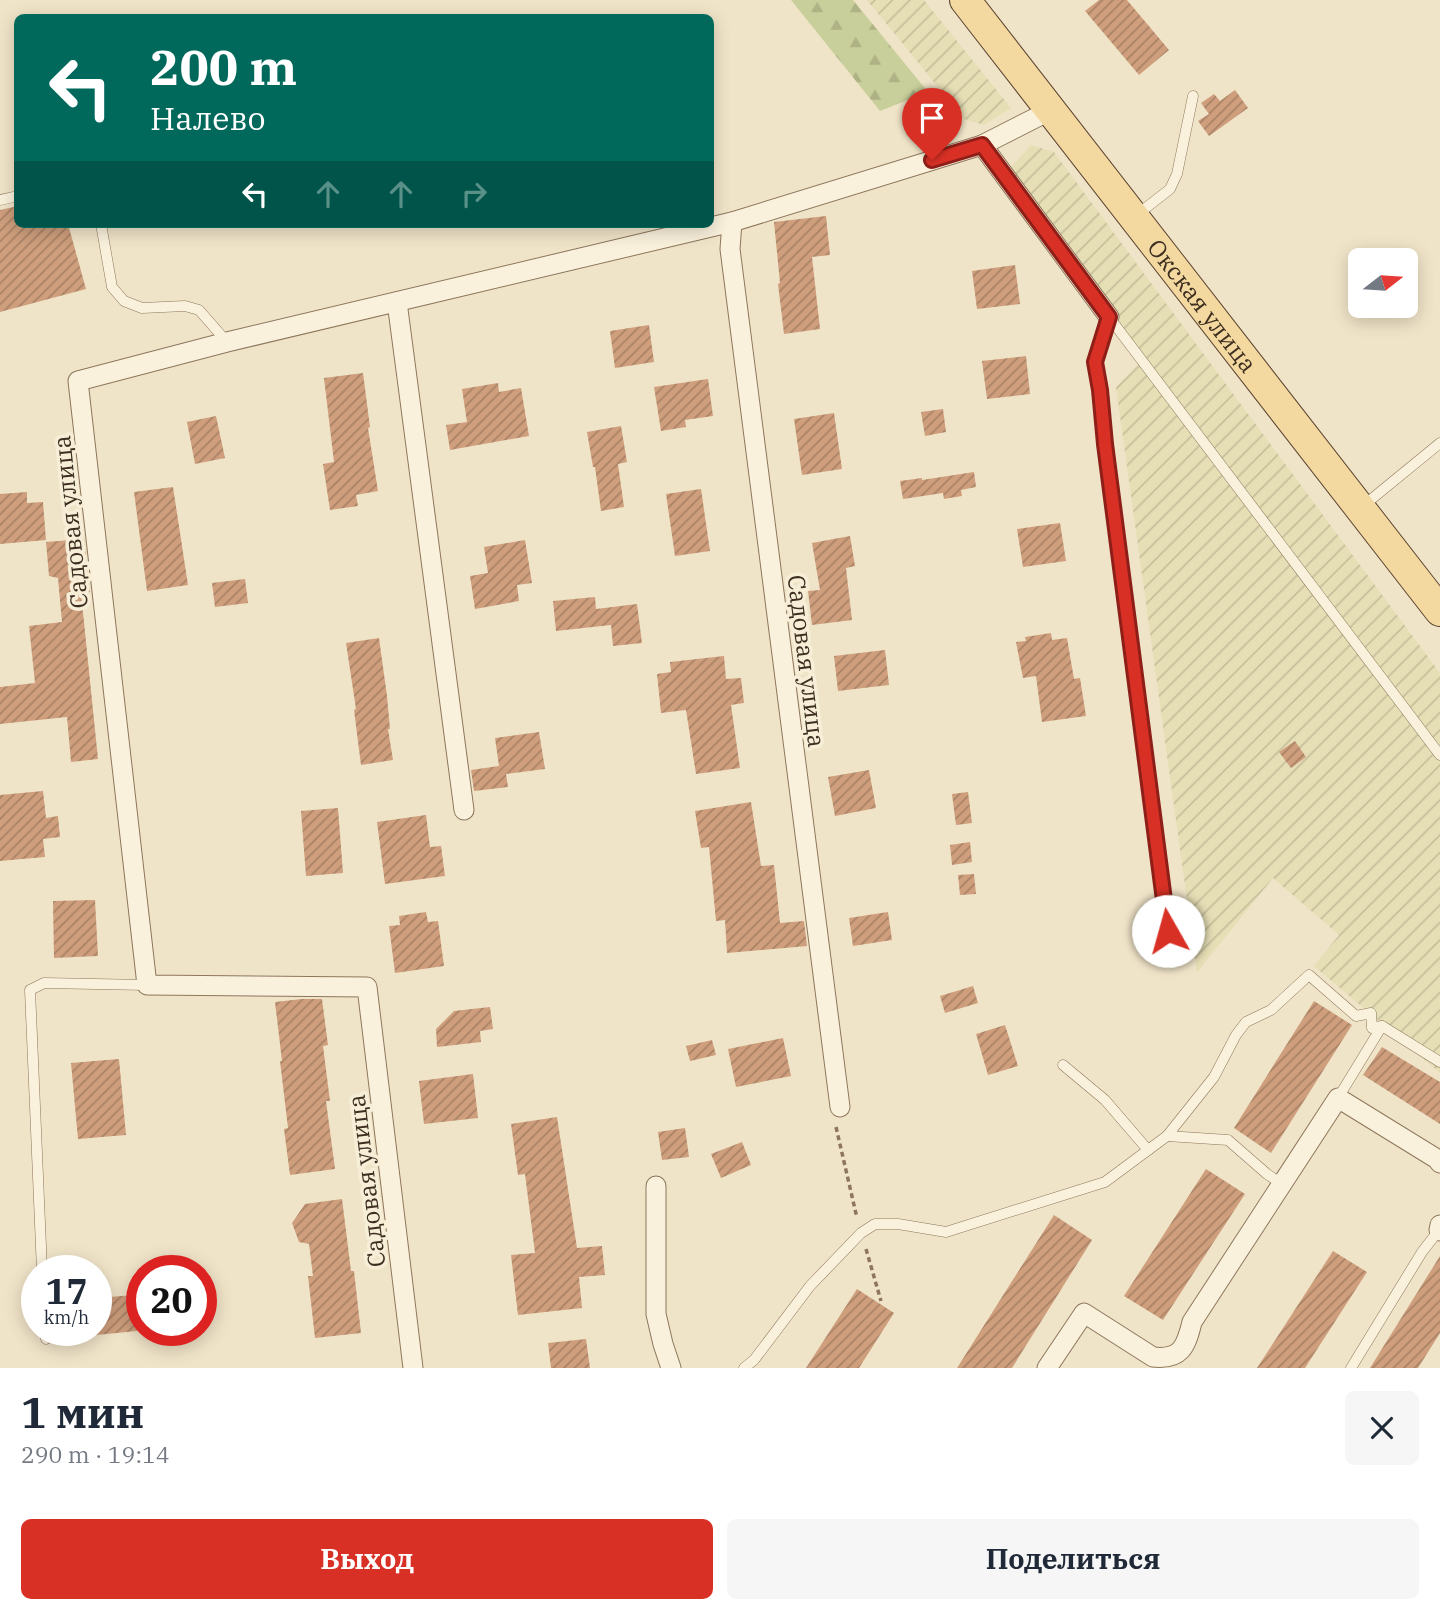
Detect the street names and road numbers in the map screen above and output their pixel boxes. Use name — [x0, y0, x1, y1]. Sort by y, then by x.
street label: Окская улица — [1141, 232, 1265, 379]
street label: Садовая улица — [45, 434, 95, 610]
street label: Садовая улица — [781, 573, 833, 749]
street label: Садовая улица — [340, 1093, 392, 1269]

